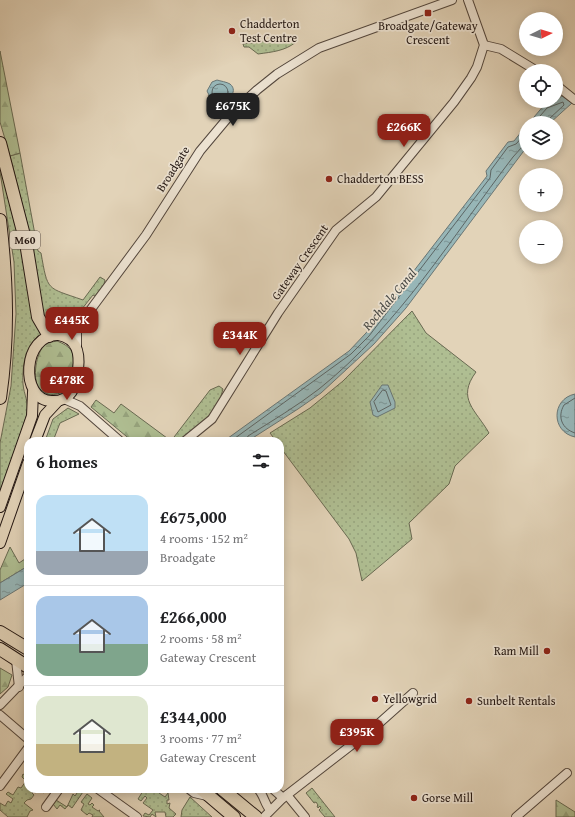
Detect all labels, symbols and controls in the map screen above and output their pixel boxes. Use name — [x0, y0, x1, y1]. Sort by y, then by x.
marker: Broadgate/Gateway Crescent — [423, 8, 433, 18]
north arrow — [519, 12, 563, 56]
map controls — [519, 12, 563, 264]
place label: Chadderton Test Centre — [240, 15, 300, 46]
place label: Broadgate/Gateway Crescent — [378, 17, 478, 48]
marker: Chadderton Test Centre — [227, 26, 237, 36]
button: locate — [519, 64, 563, 108]
pin: £675K — [205, 93, 261, 127]
text: £675K — [215, 96, 251, 115]
pin: £266K — [376, 114, 432, 148]
button: layers — [519, 116, 563, 160]
text: £266K — [386, 117, 422, 136]
street label: Broadgate — [152, 142, 194, 195]
button: + — [519, 168, 563, 212]
place label: Chadderton BESS — [337, 170, 424, 187]
marker: Chadderton BESS — [324, 174, 334, 184]
street label: Gateway Crescent — [267, 220, 332, 303]
button: − — [519, 220, 563, 264]
road number: M60 — [10, 231, 40, 249]
water label: Rochdale Canal — [357, 264, 421, 335]
pin: £445K — [44, 307, 100, 341]
text: £445K — [54, 310, 90, 329]
pin: £344K — [212, 322, 268, 356]
text: £344K — [222, 325, 258, 344]
pin: £478K — [39, 367, 95, 401]
text: £478K — [49, 370, 85, 389]
text: 6 homes — [36, 449, 98, 474]
icon: filters — [250, 450, 272, 472]
text: £675,000 — [160, 504, 226, 529]
icon: home — [68, 511, 116, 559]
text: 4 rooms · 152 m² — [160, 529, 248, 548]
text: Broadgate — [160, 548, 216, 567]
text: £266,000 — [160, 604, 226, 629]
icon: home — [68, 612, 116, 660]
text: 2 rooms · 58 m² — [160, 629, 242, 648]
place label: Ram Mill — [494, 642, 540, 659]
marker: Ram Mill — [542, 646, 552, 656]
text: Gateway Crescent — [160, 648, 256, 667]
place label: Yellowgrid — [383, 690, 438, 707]
place label: Sunbelt Rentals — [477, 692, 556, 709]
marker: Yellowgrid — [370, 694, 380, 704]
marker: Sunbelt Rentals — [464, 696, 474, 706]
text: £344,000 — [160, 704, 226, 729]
icon: home — [68, 712, 116, 760]
pin: £395K — [329, 719, 385, 753]
text: £395K — [339, 722, 375, 741]
text: 3 rooms · 77 m² — [160, 729, 242, 748]
text: Gateway Crescent — [160, 748, 256, 767]
place label: Gorse Mill — [422, 789, 474, 806]
marker: Gorse Mill — [409, 793, 419, 803]

